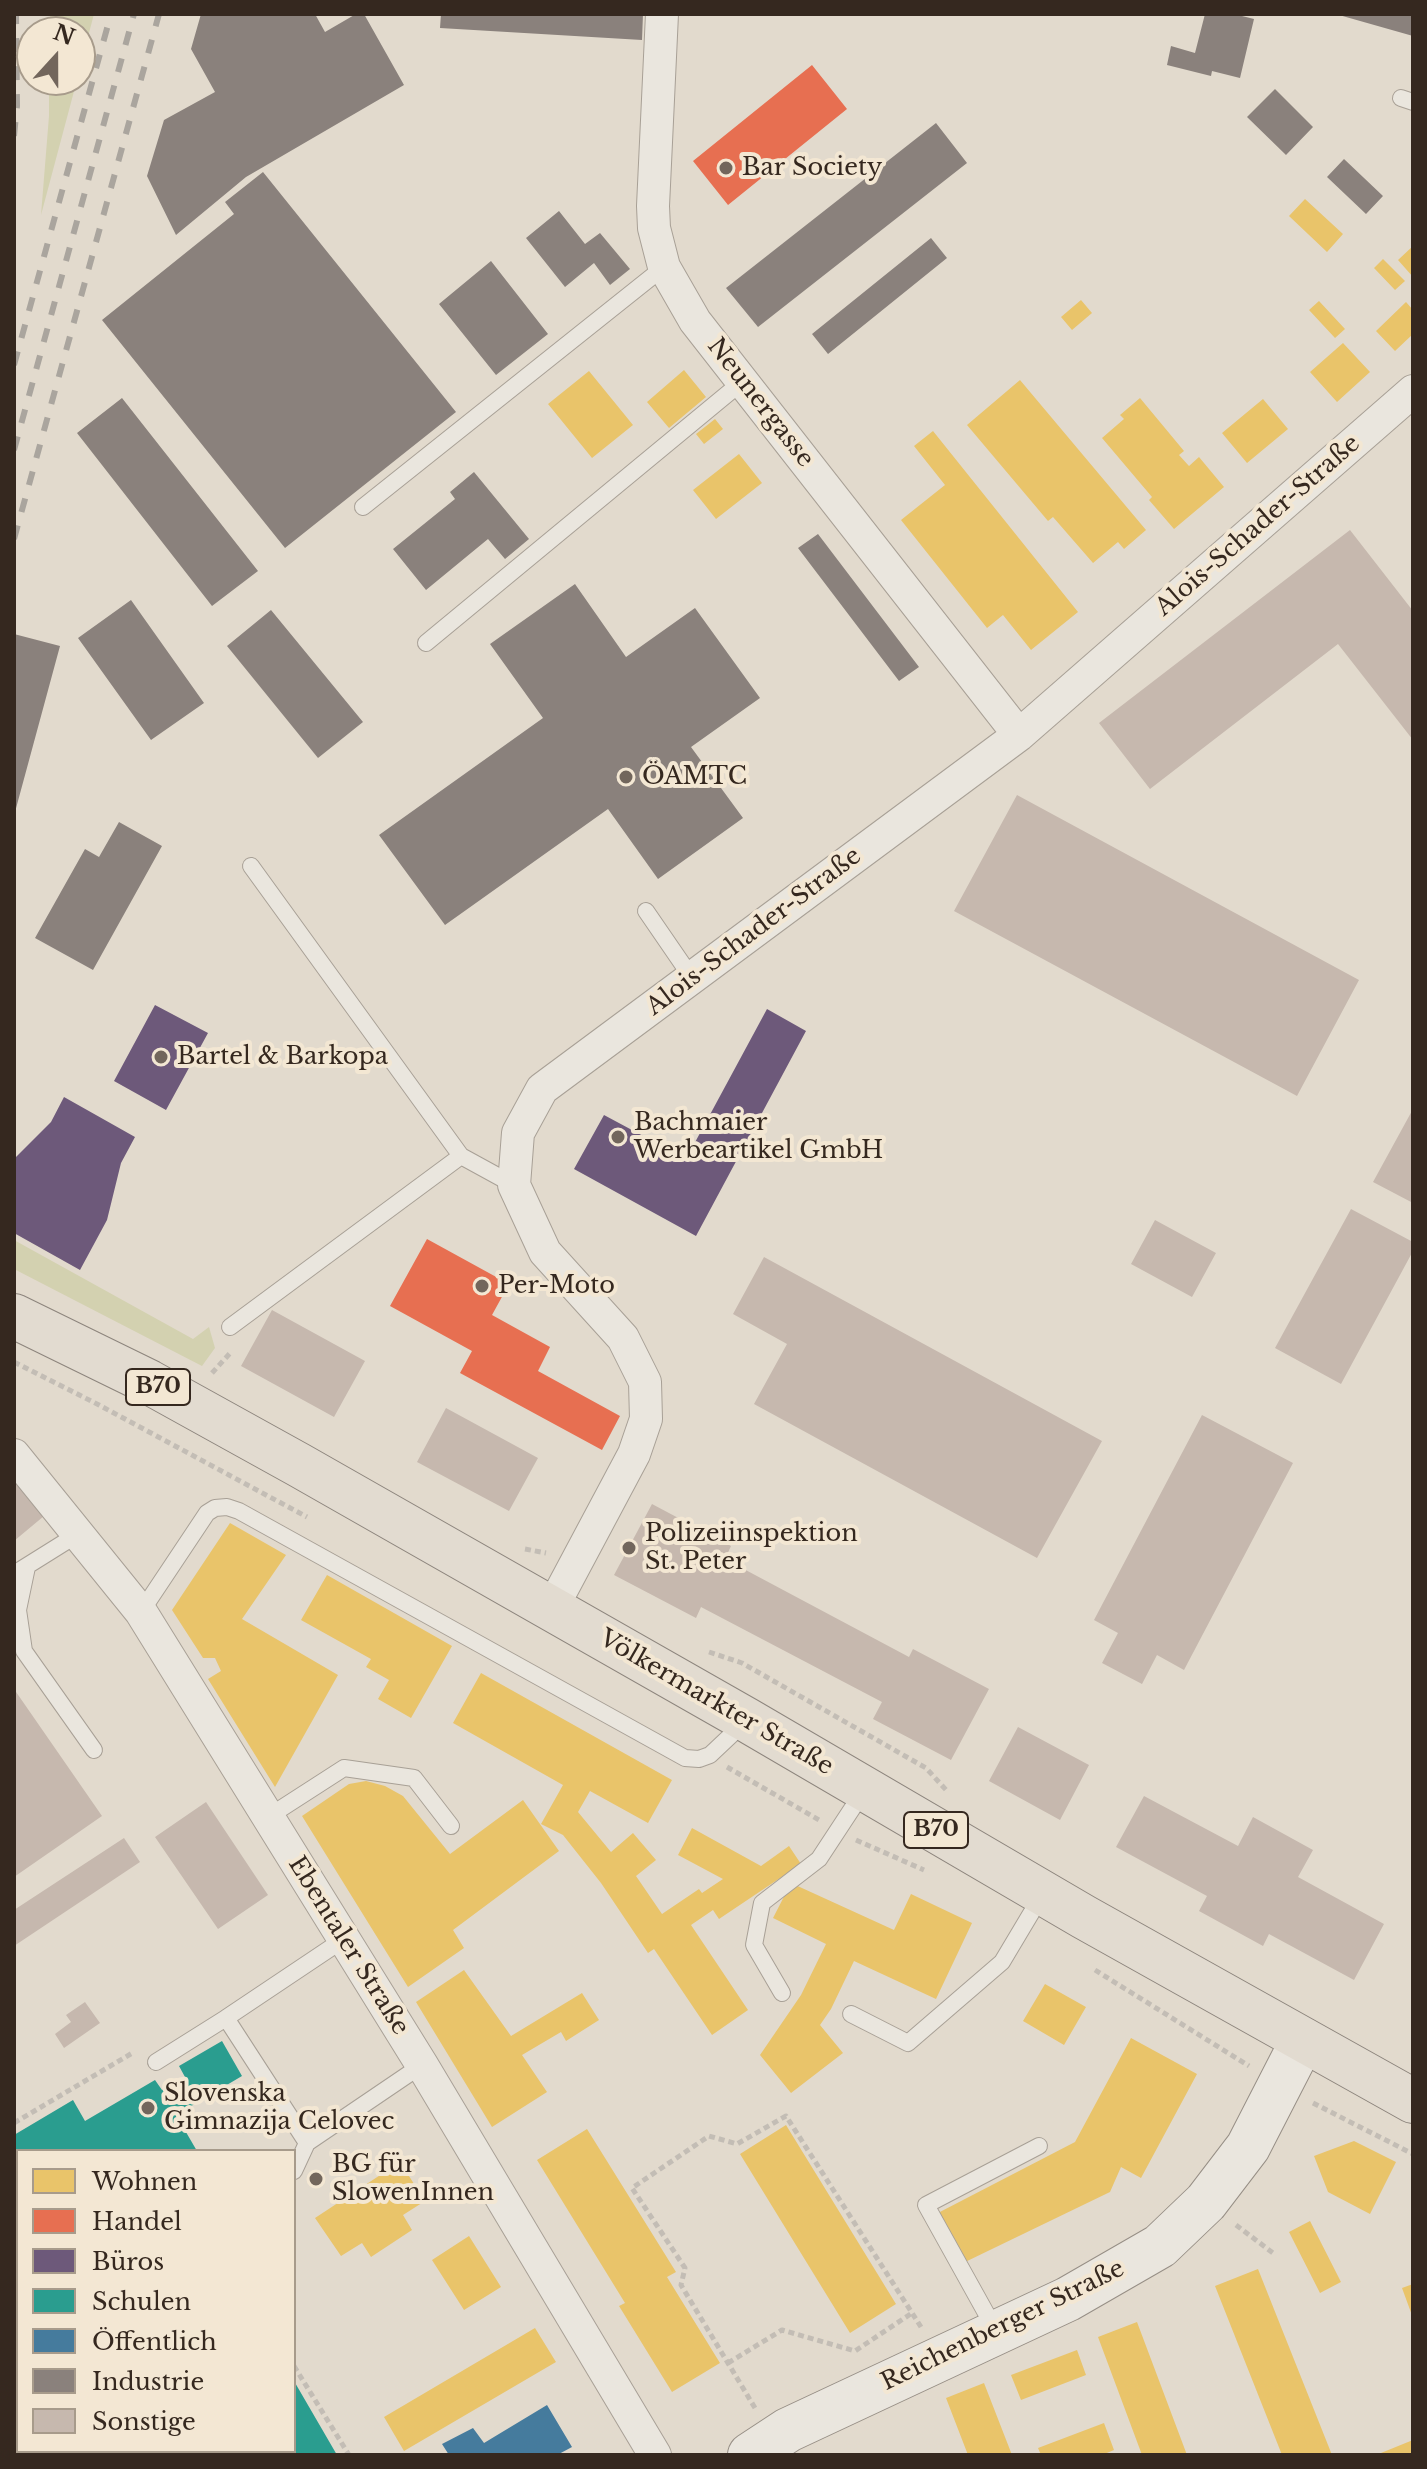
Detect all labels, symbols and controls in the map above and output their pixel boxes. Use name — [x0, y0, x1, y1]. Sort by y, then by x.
north arrow — [16, 16, 96, 96]
text: N — [50, 19, 79, 51]
place label: Bar Society — [742, 154, 882, 182]
marker: Bar Society — [717, 159, 735, 177]
street label: Neunergasse — [701, 333, 819, 473]
street label: Alois-Schader-Straße — [1150, 429, 1366, 623]
place label: ÖAMTC — [642, 763, 747, 791]
marker: ÖAMTC — [617, 768, 635, 786]
street label: Alois-Schader-Straße — [641, 842, 867, 1022]
place label: Bartel & Barkopa — [177, 1043, 388, 1071]
marker: Bartel & Barkopa — [152, 1048, 170, 1066]
place label: Bachmaier Werbeartikel GmbH — [634, 1109, 883, 1165]
marker: Bachmaier Werbeartikel GmbH — [609, 1128, 627, 1146]
place label: Per-Moto — [498, 1272, 615, 1300]
marker: Per-Moto — [473, 1277, 491, 1295]
road number: B70 — [126, 1369, 190, 1405]
place label: Polizeiinspektion St. Peter — [645, 1520, 858, 1576]
marker: Polizeiinspektion St. Peter — [620, 1539, 638, 1557]
street label: Völkermarkter Straße — [594, 1624, 838, 1782]
road number: B70 — [904, 1812, 968, 1848]
street label: Ebentaler Straße — [281, 1851, 415, 2041]
place label: Slovenska Gimnazija Celovec — [164, 2080, 394, 2136]
marker: Slovenska Gimnazija Celovec — [139, 2099, 157, 2117]
legend — [16, 2149, 296, 2453]
place label: BG für SlowenInnen — [332, 2151, 494, 2207]
text: Wohnen — [92, 2167, 197, 2196]
marker: BG für SlowenInnen — [307, 2170, 325, 2188]
text: Handel — [92, 2207, 182, 2236]
text: Büros — [92, 2247, 164, 2276]
street label: Reichenberger Straße — [877, 2255, 1129, 2397]
text: Schulen — [92, 2287, 191, 2316]
text: Öffentlich — [92, 2327, 217, 2356]
text: Industrie — [92, 2367, 204, 2396]
text: Sonstige — [92, 2407, 196, 2436]

